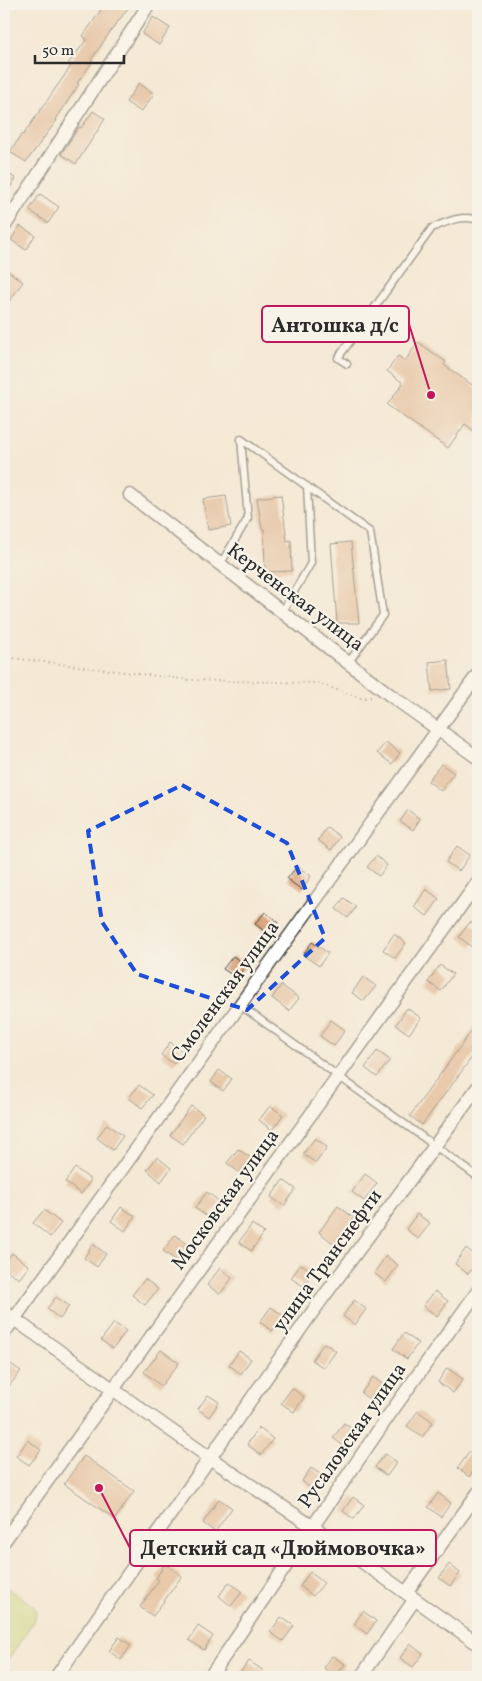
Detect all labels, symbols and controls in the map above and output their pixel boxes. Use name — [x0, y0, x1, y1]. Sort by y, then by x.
scale bar — [35, 32, 124, 64]
text: 50 m — [42, 41, 74, 62]
callout: Антошка д/с — [262, 306, 409, 342]
text: Антошка д/с — [271, 312, 399, 341]
street label: Керченская улица — [221, 537, 369, 659]
street label: Смоленская улица — [165, 915, 287, 1069]
street label: Московская улица — [165, 1124, 287, 1276]
street label: улица Транснефти — [267, 1184, 389, 1338]
street label: Русаловская улица — [292, 1358, 414, 1514]
callout: Детский сад «Дюймовочка» — [130, 1530, 436, 1566]
text: Детский сад «Дюймовочка» — [140, 1535, 426, 1564]

